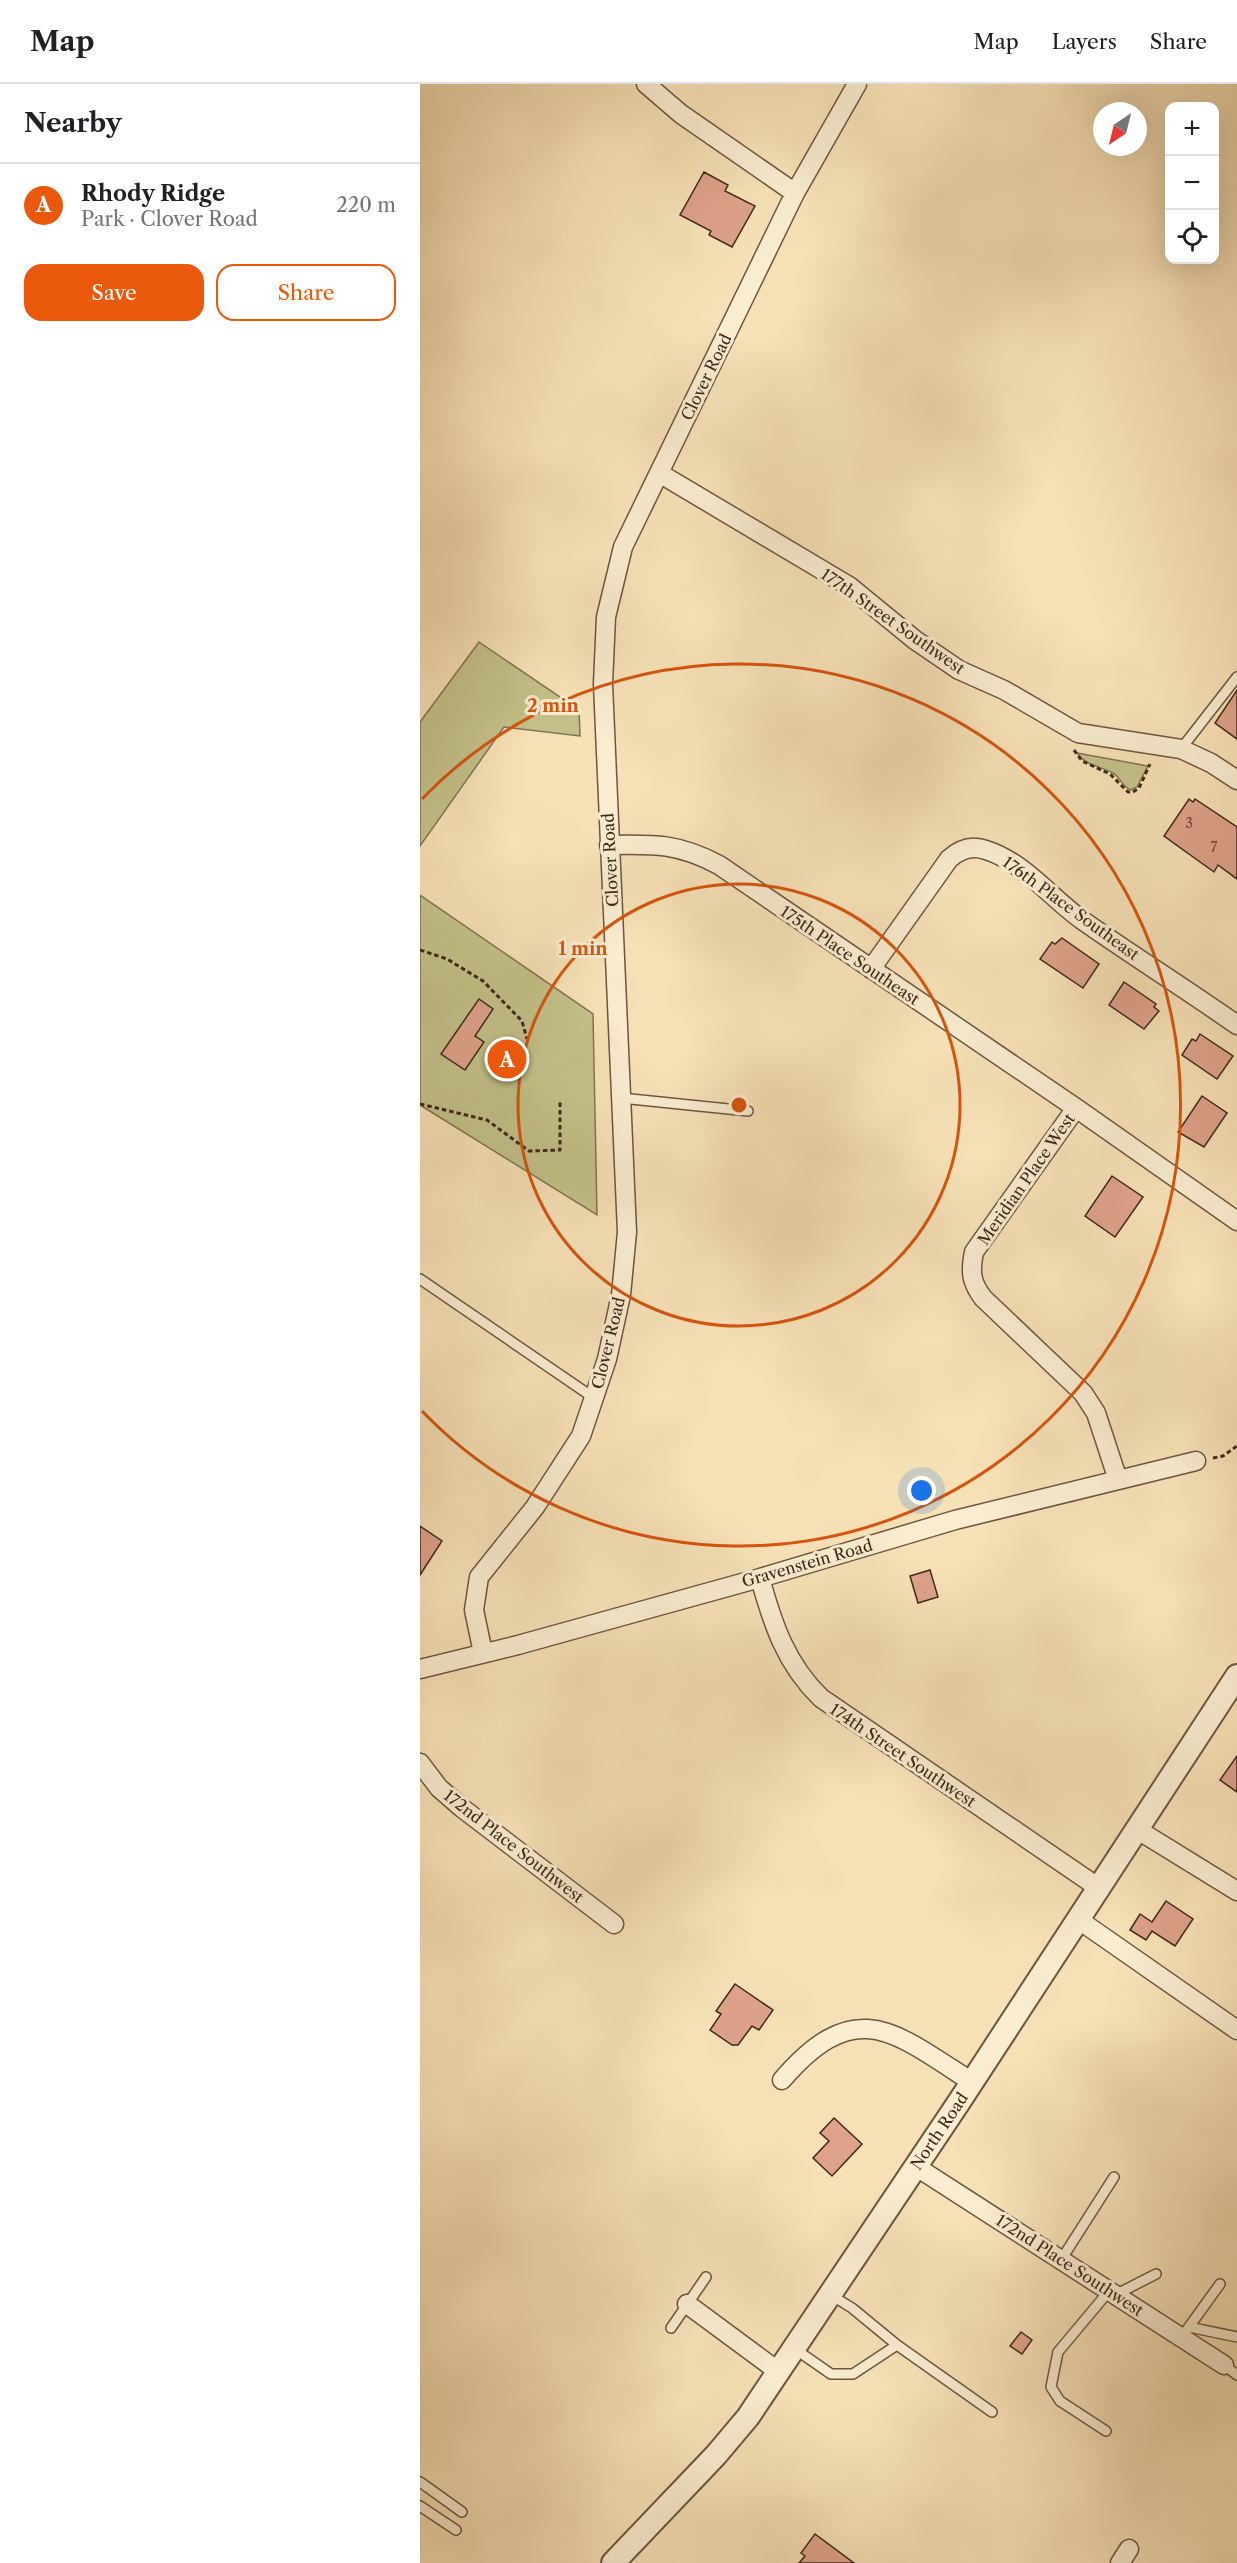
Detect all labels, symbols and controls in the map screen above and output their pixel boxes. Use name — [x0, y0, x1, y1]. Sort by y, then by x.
text: Map — [30, 24, 94, 58]
text: Map — [974, 29, 1019, 54]
text: Layers — [1052, 29, 1117, 54]
text: Share — [1150, 29, 1207, 54]
north arrow — [1093, 102, 1147, 156]
map controls — [1165, 102, 1219, 264]
button: + — [1165, 102, 1219, 156]
text: Nearby — [24, 107, 122, 139]
button: − — [1165, 156, 1219, 210]
text: Rhody Ridge — [81, 180, 225, 207]
text: A — [36, 193, 51, 217]
text: 220 m — [336, 193, 396, 217]
text: Park · Clover Road — [81, 207, 258, 231]
button: locate — [1165, 210, 1219, 264]
button: Save — [24, 264, 204, 321]
button: Share — [216, 264, 396, 321]
street label: Clover Road — [676, 330, 736, 424]
street label: 177th Street Southwest — [817, 564, 969, 678]
text: 2 min — [527, 695, 580, 717]
street label: Clover Road — [598, 812, 622, 907]
house number: 3 — [1185, 814, 1193, 832]
house number: 7 — [1211, 838, 1218, 856]
street label: 176th Place Southeast — [999, 852, 1143, 964]
street label: 175th Place Southeast — [777, 901, 924, 1009]
text: 1 min — [558, 938, 608, 960]
pin: A — [488, 1036, 526, 1082]
centre of rings — [729, 1095, 749, 1115]
street label: Meridian Place West — [973, 1109, 1079, 1249]
street label: Clover Road — [587, 1295, 629, 1391]
your location — [907, 1476, 936, 1505]
street label: Gravenstein Road — [739, 1535, 875, 1591]
street label: 174th Street Southwest — [826, 1699, 980, 1811]
street label: 172nd Place Southwest — [440, 1785, 588, 1907]
street label: North Road — [906, 2088, 972, 2173]
street label: 172nd Place Southwest — [992, 2210, 1148, 2320]

